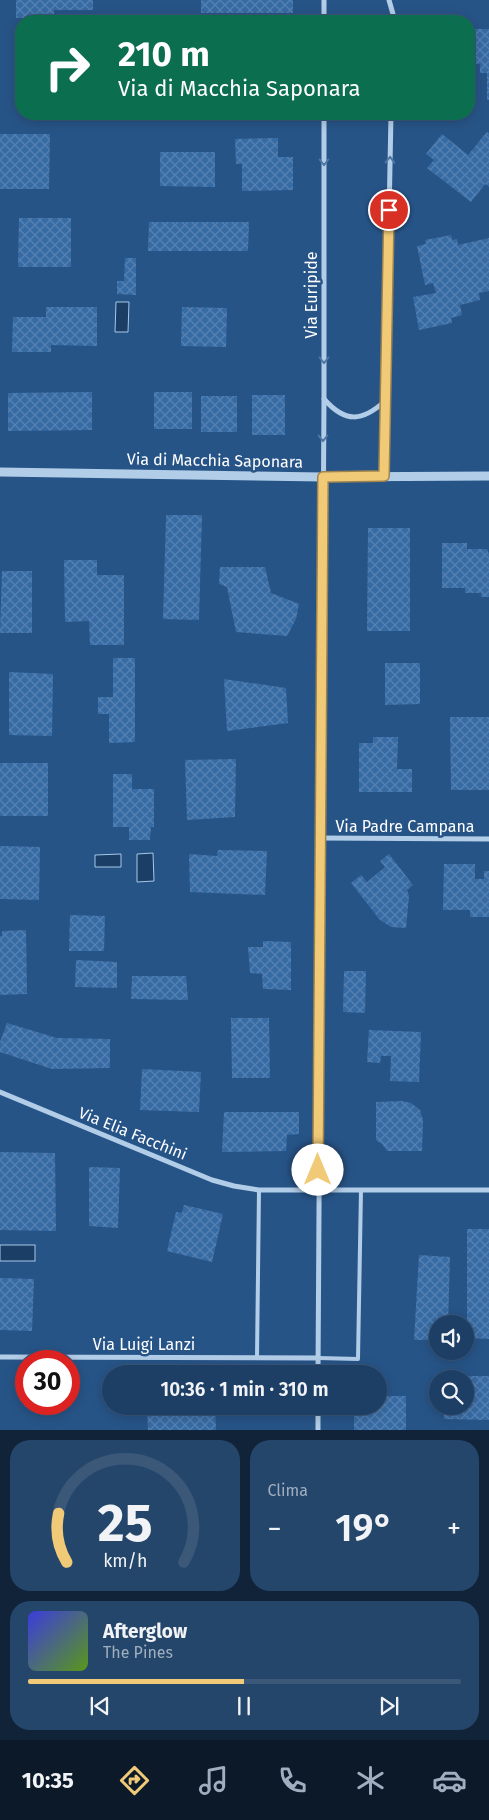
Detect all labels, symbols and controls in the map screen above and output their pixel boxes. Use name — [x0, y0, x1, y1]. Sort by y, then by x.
text: 210 m — [118, 33, 210, 75]
icon: right — [35, 35, 100, 100]
text: Via di Macchia Saponara — [118, 75, 360, 102]
one-way arrow — [385, 156, 395, 164]
one-way arrow — [319, 159, 329, 167]
pin — [368, 189, 410, 231]
icon: arrive — [375, 196, 403, 224]
street label: Via Euripide — [302, 252, 321, 338]
one-way arrow — [319, 356, 329, 364]
one-way arrow — [318, 434, 328, 442]
street label: Via di Macchia Saponara — [127, 449, 303, 472]
street label: Via Padre Campana — [335, 817, 475, 836]
street label: Via Elia Facchini — [76, 1103, 190, 1164]
position arrow — [291, 1143, 343, 1195]
map controls — [429, 1315, 474, 1415]
button: sound — [429, 1315, 474, 1360]
street label: Via Luigi Lanzi — [93, 1335, 195, 1354]
speed limit sign: 30 — [15, 1350, 80, 1415]
button: search — [429, 1370, 474, 1415]
text: 10:36 · 1 min · 310 m — [160, 1378, 329, 1401]
text: Clima — [268, 1481, 308, 1500]
text: 25 — [97, 1492, 152, 1555]
text: 19° — [335, 1505, 393, 1551]
text: − — [268, 1512, 282, 1545]
text: + — [447, 1512, 461, 1545]
text: km/h — [103, 1550, 147, 1572]
text: Afterglow — [103, 1620, 187, 1643]
text: The Pines — [103, 1643, 173, 1662]
icon: previous — [86, 1692, 114, 1720]
icon: pause — [230, 1692, 258, 1720]
icon: next — [375, 1692, 403, 1720]
icon: directions — [117, 1763, 152, 1798]
icon: music — [196, 1763, 231, 1798]
icon: phone — [275, 1763, 310, 1798]
icon: climate — [353, 1763, 388, 1798]
icon: car — [432, 1763, 467, 1798]
text: 10:35 — [22, 1767, 74, 1794]

